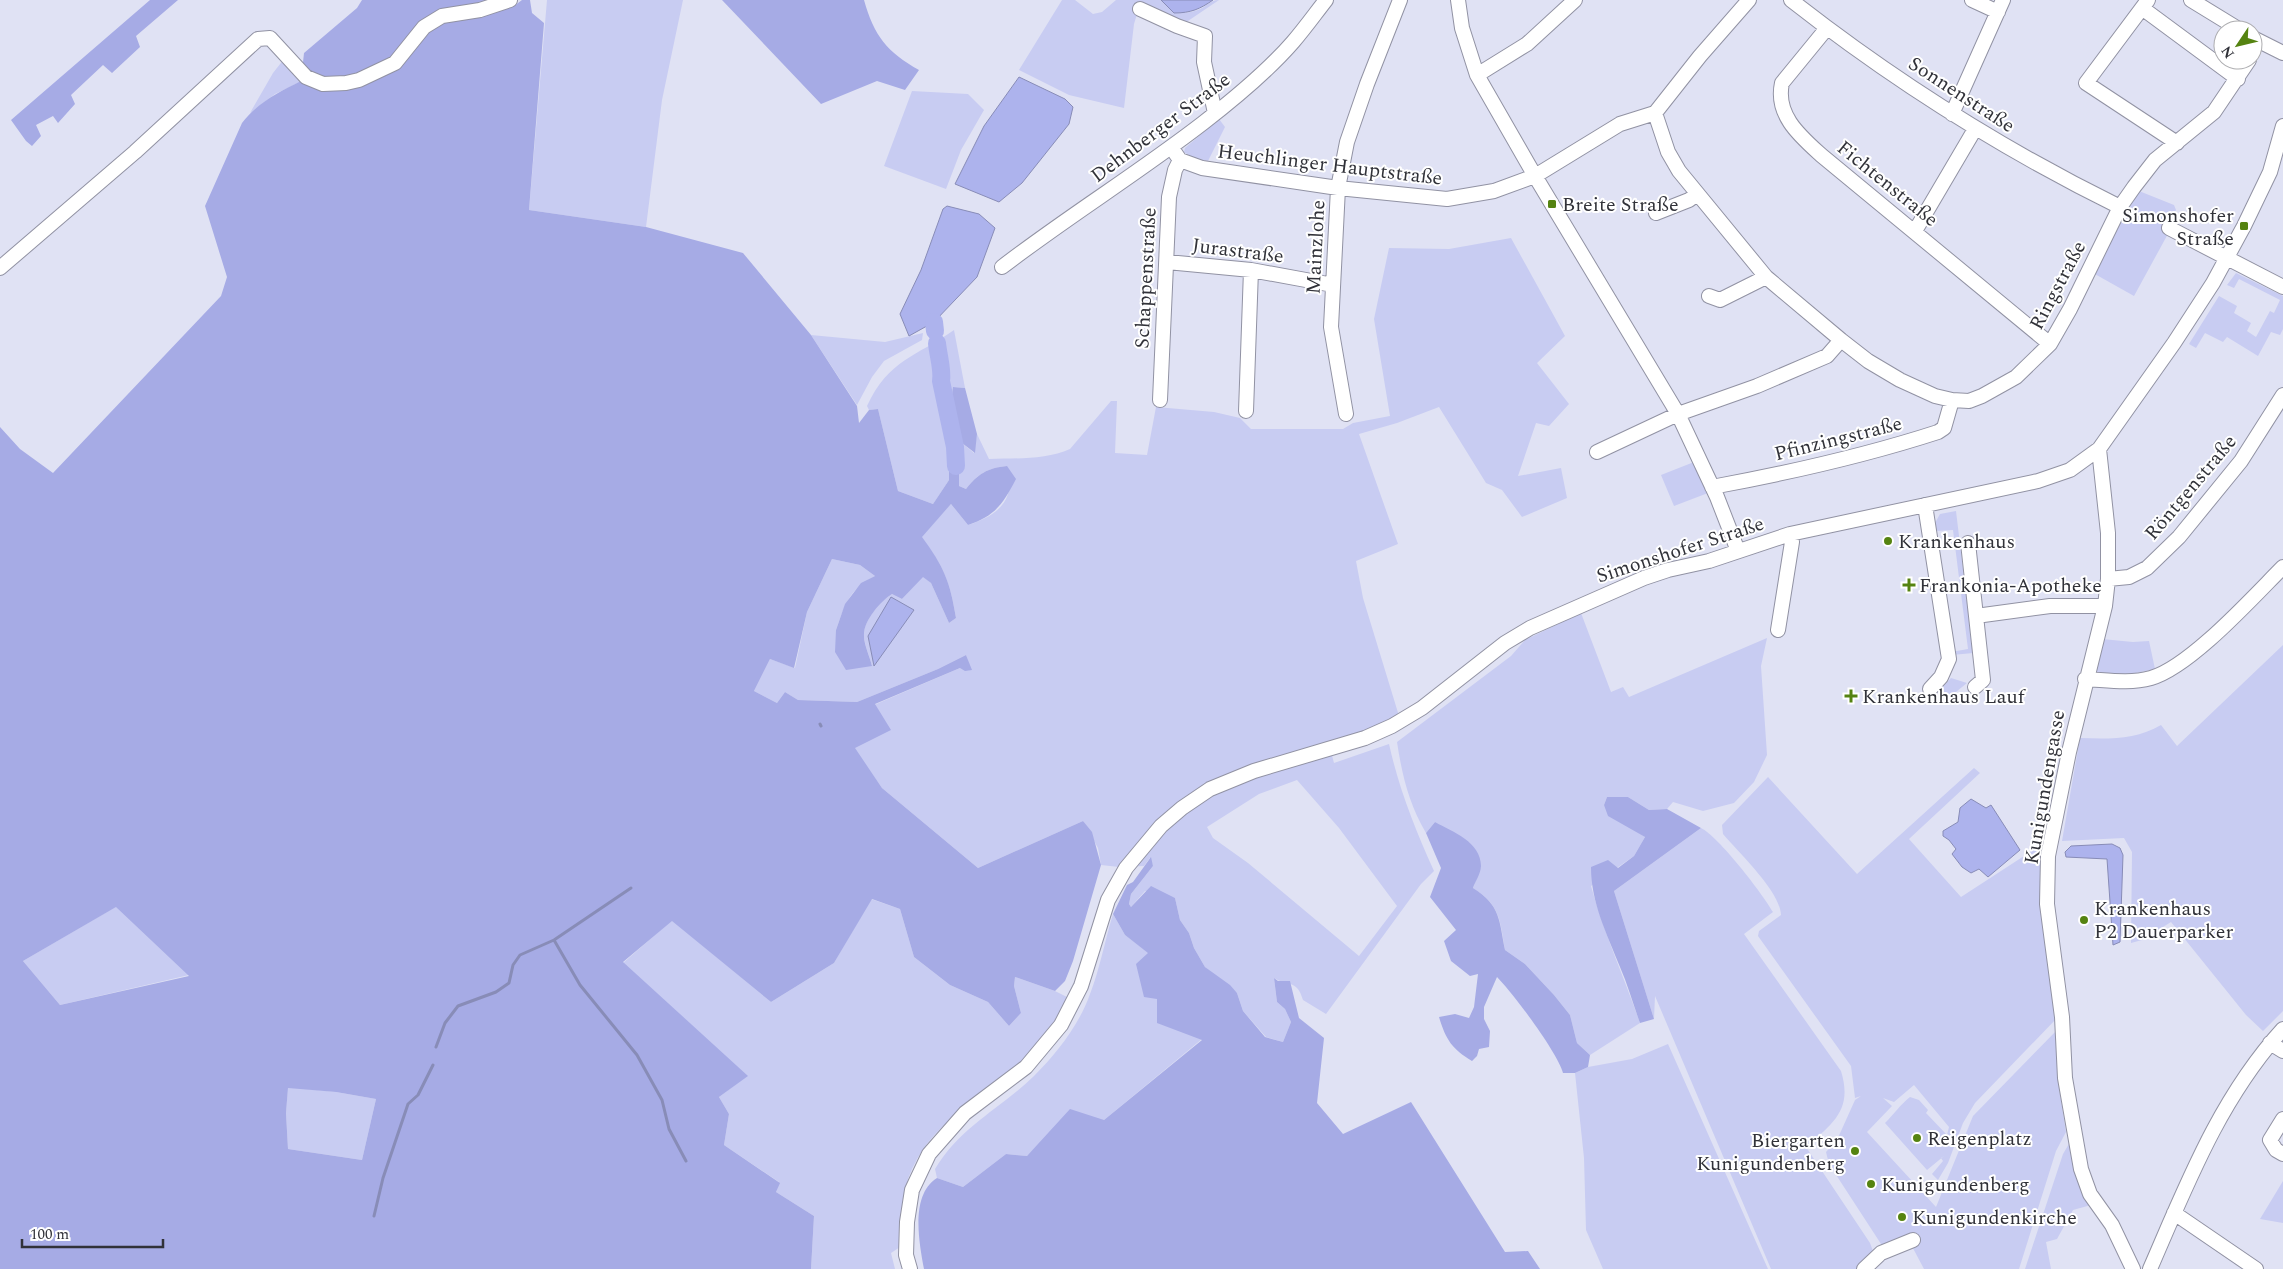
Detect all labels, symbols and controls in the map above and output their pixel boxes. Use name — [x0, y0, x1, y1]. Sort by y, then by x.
north arrow — [2213, 20, 2263, 70]
text: N — [2216, 41, 2240, 63]
street label: Sonnenstraße — [1902, 49, 2021, 141]
street label: Dehnberger Straße — [1084, 65, 1237, 190]
street label: Fichtenstraße — [1830, 133, 1945, 234]
street label: Heuchlinger Hauptstraße — [1216, 136, 1444, 194]
place label: Breite Straße — [1562, 190, 1679, 220]
marker: Breite Straße — [1546, 198, 1558, 210]
street label: Mainzlohe — [1299, 199, 1333, 295]
place label: Simonshofer Straße — [2122, 201, 2234, 254]
street label: Schappenstraße — [1127, 207, 1165, 349]
marker: Simonshofer Straße — [2238, 220, 2250, 232]
street label: Jurastraße — [1190, 230, 1285, 271]
street label: Ringstraße — [2022, 236, 2094, 335]
street label: Pfinzingstraße — [1771, 409, 1905, 469]
street label: Röntgenstraße — [2137, 428, 2244, 547]
street label: Simonshofer Straße — [1593, 509, 1768, 591]
place label: Krankenhaus — [1898, 527, 2015, 557]
marker: Krankenhaus — [1882, 535, 1894, 547]
place label: Frankonia-Apotheke — [1919, 571, 2102, 601]
marker: Frankonia-Apotheke — [1903, 579, 1915, 591]
place label: Krankenhaus Lauf — [1862, 682, 2027, 712]
marker: Krankenhaus Lauf — [1844, 689, 1858, 703]
street label: Kunigundengasse — [2017, 708, 2073, 867]
place label: Krankenhaus P2 Dauerparker — [2094, 894, 2233, 947]
marker: Krankenhaus P2 Dauerparker — [2078, 914, 2090, 926]
place label: Reigenplatz — [1927, 1124, 2032, 1154]
place label: Biergarten Kunigundenberg — [1696, 1126, 1845, 1179]
marker: Reigenplatz — [1911, 1132, 1923, 1144]
marker: Biergarten Kunigundenberg — [1849, 1145, 1861, 1157]
place label: Kunigundenberg — [1881, 1170, 2030, 1200]
marker: Kunigundenberg — [1865, 1178, 1877, 1190]
place label: Kunigundenkirche — [1912, 1203, 2077, 1233]
marker: Kunigundenkirche — [1896, 1211, 1908, 1223]
scale bar — [22, 1216, 164, 1248]
text: 100 m — [30, 1223, 69, 1246]

